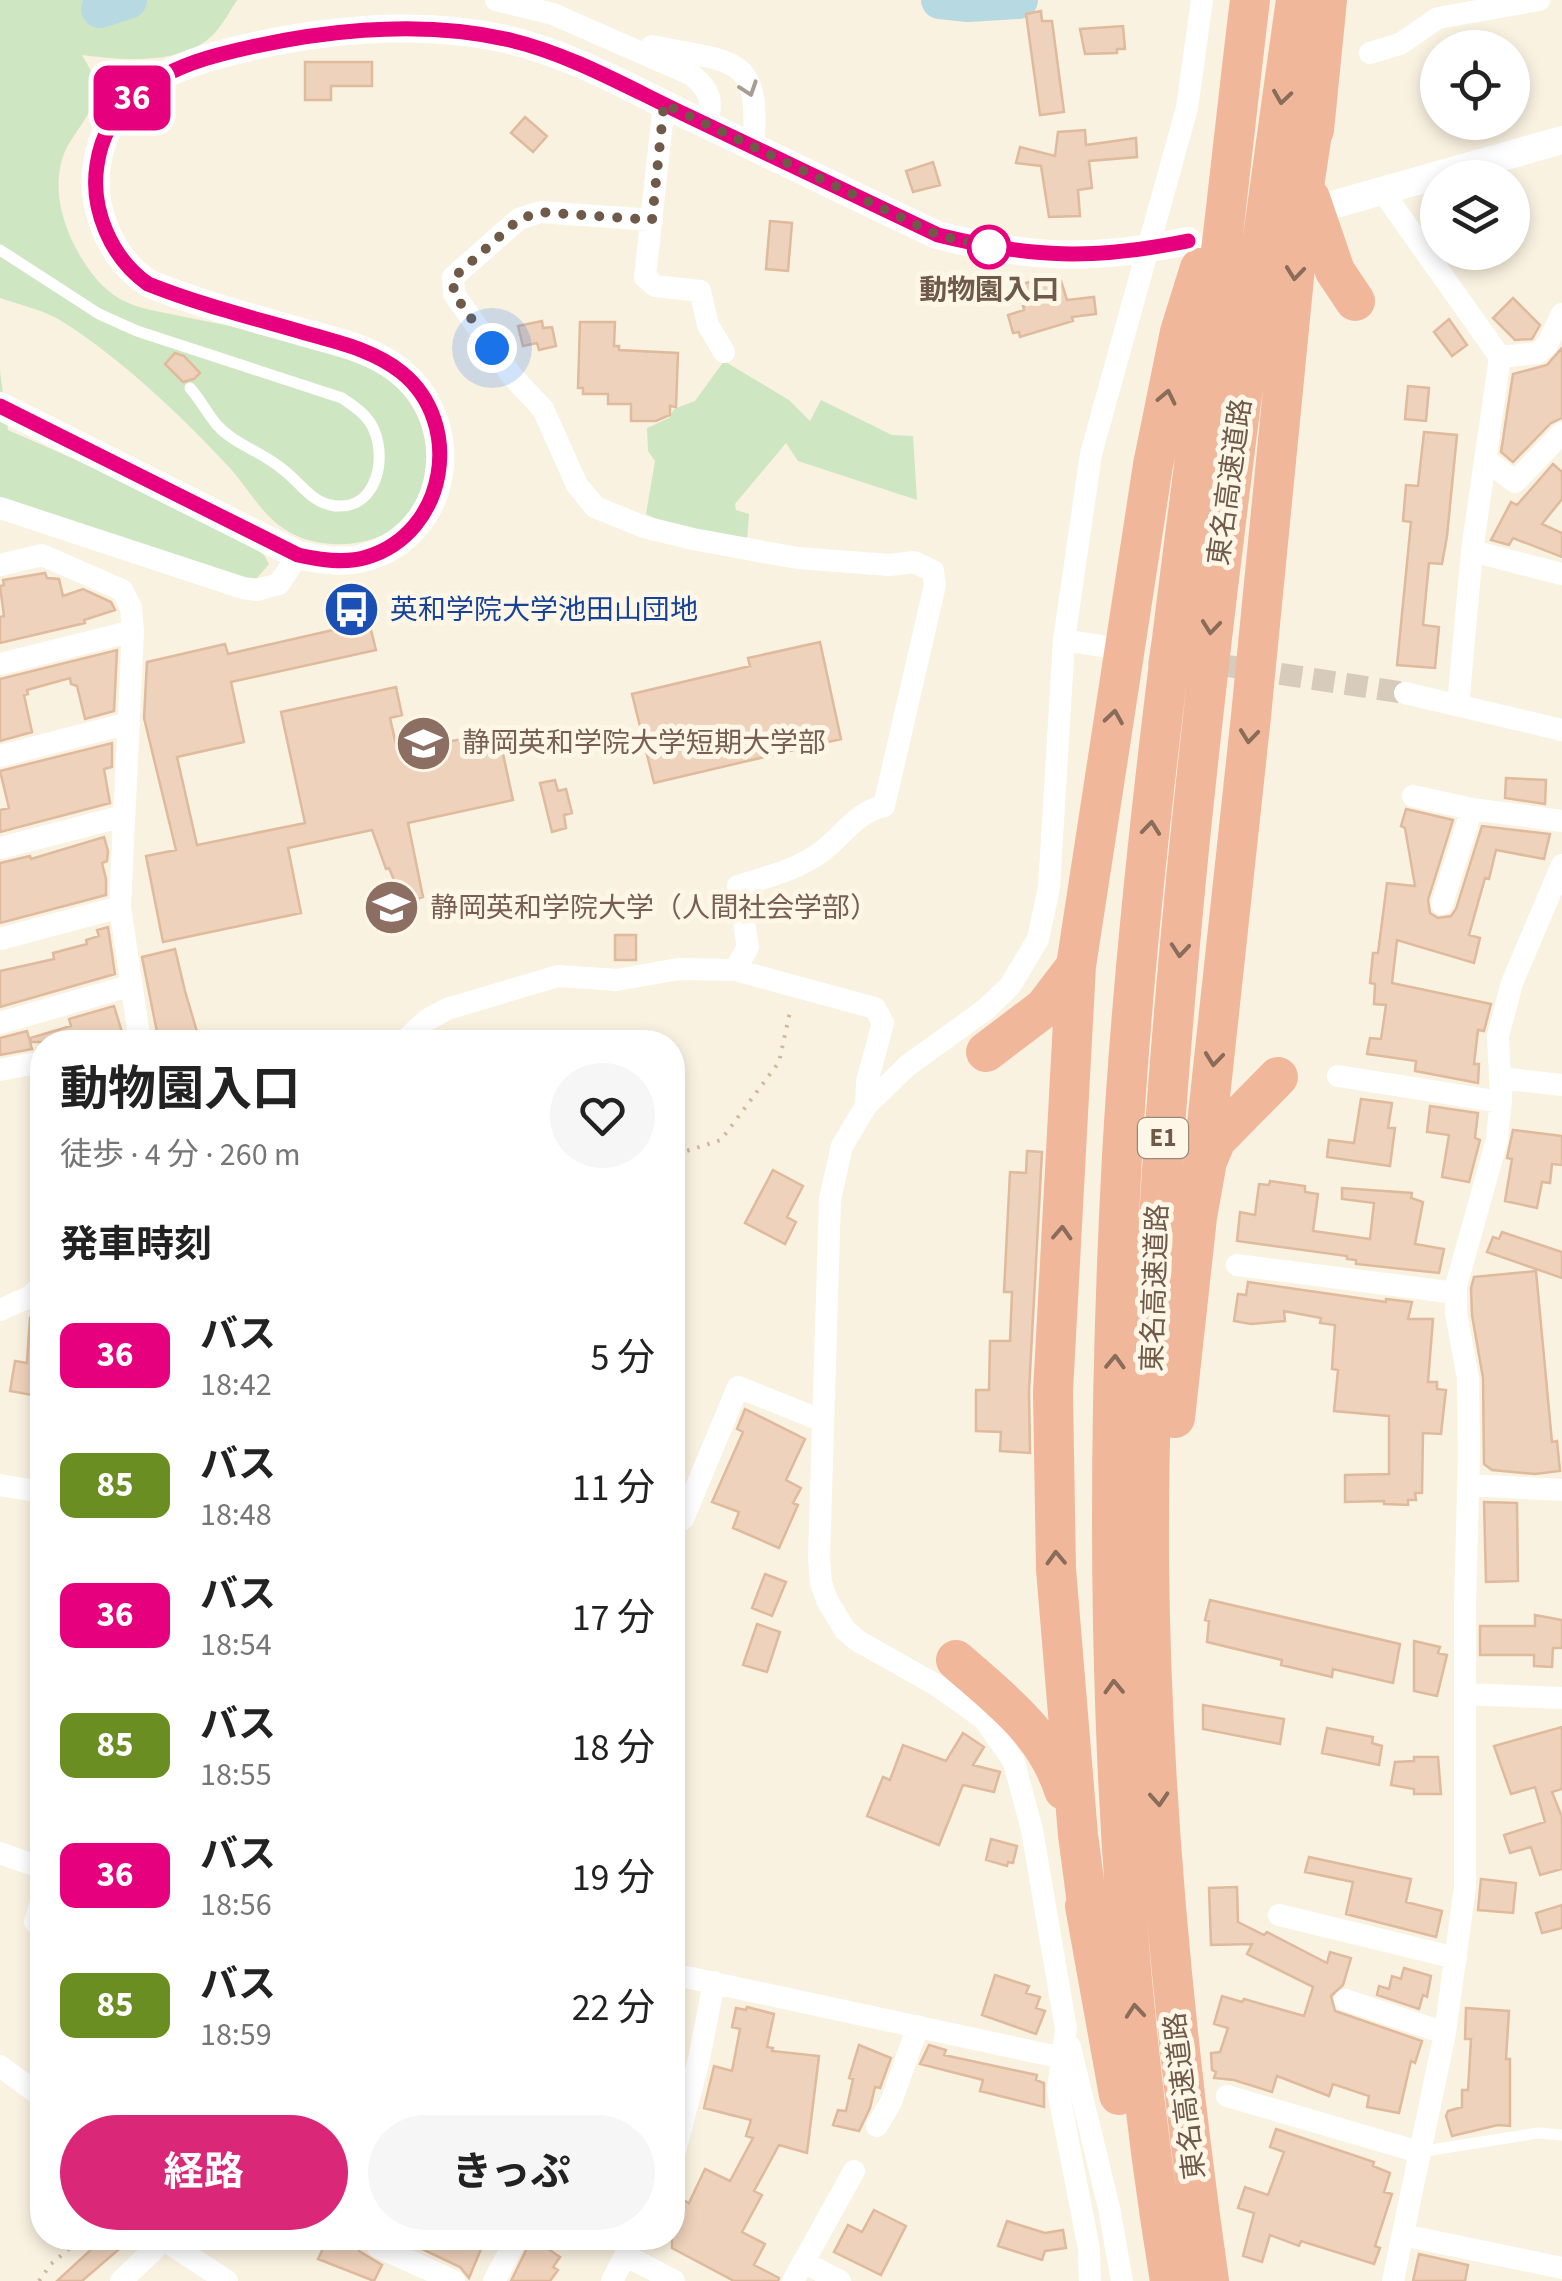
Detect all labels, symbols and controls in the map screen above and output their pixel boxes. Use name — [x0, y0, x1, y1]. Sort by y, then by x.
map controls — [1420, 30, 1530, 270]
button: locate — [1420, 30, 1530, 140]
line badge: 36 — [87, 66, 177, 130]
text: 36 — [114, 73, 150, 123]
one-way arrow — [738, 79, 758, 96]
one-way arrow — [1272, 88, 1293, 105]
button: layers — [1420, 160, 1530, 270]
marker: 動物園入口 — [968, 226, 1010, 268]
one-way arrow — [1285, 265, 1306, 281]
place label: 動物園入口 — [919, 270, 1059, 310]
your location — [467, 323, 517, 373]
one-way arrow — [1155, 389, 1176, 406]
street label: 東名高速道路 — [1199, 396, 1261, 568]
bus stop icon: 英和学院大学池田山団地 — [321, 580, 381, 640]
place label: 英和学院大学池田山団地 — [390, 590, 698, 630]
one-way arrow — [1201, 619, 1222, 635]
one-way arrow — [1102, 709, 1123, 726]
school or university icon: 静岡英和学院大学短期大学部 — [393, 713, 453, 773]
place label: 静岡英和学院大学短期大学部 — [462, 723, 826, 763]
one-way arrow — [1239, 728, 1260, 744]
one-way arrow — [1140, 820, 1162, 836]
school or university icon: 静岡英和学院大学（人間社会学部） — [361, 878, 421, 938]
place label: 静岡英和学院大学（人間社会学部） — [430, 888, 878, 928]
one-way arrow — [1169, 943, 1191, 959]
one-way arrow — [1204, 1051, 1225, 1067]
text: 動物園入口 — [60, 1056, 300, 1124]
button: heart — [550, 1063, 655, 1168]
road number: E1 — [1138, 1118, 1188, 1158]
text: 徒歩 · 4 分 · 260 m — [60, 1132, 300, 1178]
street label: 東名高速道路 — [1132, 1203, 1178, 1373]
text: 発車時刻 — [60, 1218, 212, 1272]
one-way arrow — [1051, 1225, 1072, 1241]
text: バス — [200, 1308, 276, 1362]
text: 36 — [97, 1330, 133, 1380]
text: 5 分 — [591, 1331, 655, 1385]
one-way arrow — [1104, 1353, 1125, 1369]
text: 18:42 — [200, 1362, 272, 1408]
text: バス — [200, 1438, 276, 1492]
text: 85 — [97, 1460, 133, 1510]
text: 11 分 — [572, 1461, 655, 1515]
text: 18:48 — [200, 1492, 272, 1538]
one-way arrow — [1045, 1549, 1066, 1565]
text: バス — [200, 1568, 276, 1622]
text: 36 — [97, 1590, 133, 1640]
text: 17 分 — [572, 1591, 655, 1645]
text: 18:54 — [200, 1622, 272, 1668]
one-way arrow — [1104, 1678, 1125, 1694]
text: バス — [200, 1698, 276, 1752]
text: 85 — [97, 1720, 133, 1770]
text: 18 分 — [572, 1721, 655, 1775]
text: 18:55 — [200, 1752, 272, 1798]
one-way arrow — [1148, 1791, 1170, 1807]
text: バス — [200, 1828, 276, 1882]
text: 36 — [97, 1850, 133, 1900]
text: 19 分 — [572, 1851, 655, 1905]
text: 18:56 — [200, 1882, 272, 1928]
text: バス — [200, 1958, 276, 2012]
text: 85 — [97, 1980, 133, 2030]
text: 22 分 — [572, 1981, 655, 2035]
one-way arrow — [1124, 2003, 1146, 2019]
street label: 東名高速道路 — [1155, 2010, 1215, 2182]
text: 18:59 — [200, 2012, 272, 2058]
button: 経路 — [60, 2115, 348, 2230]
button: きっぷ — [368, 2115, 655, 2230]

